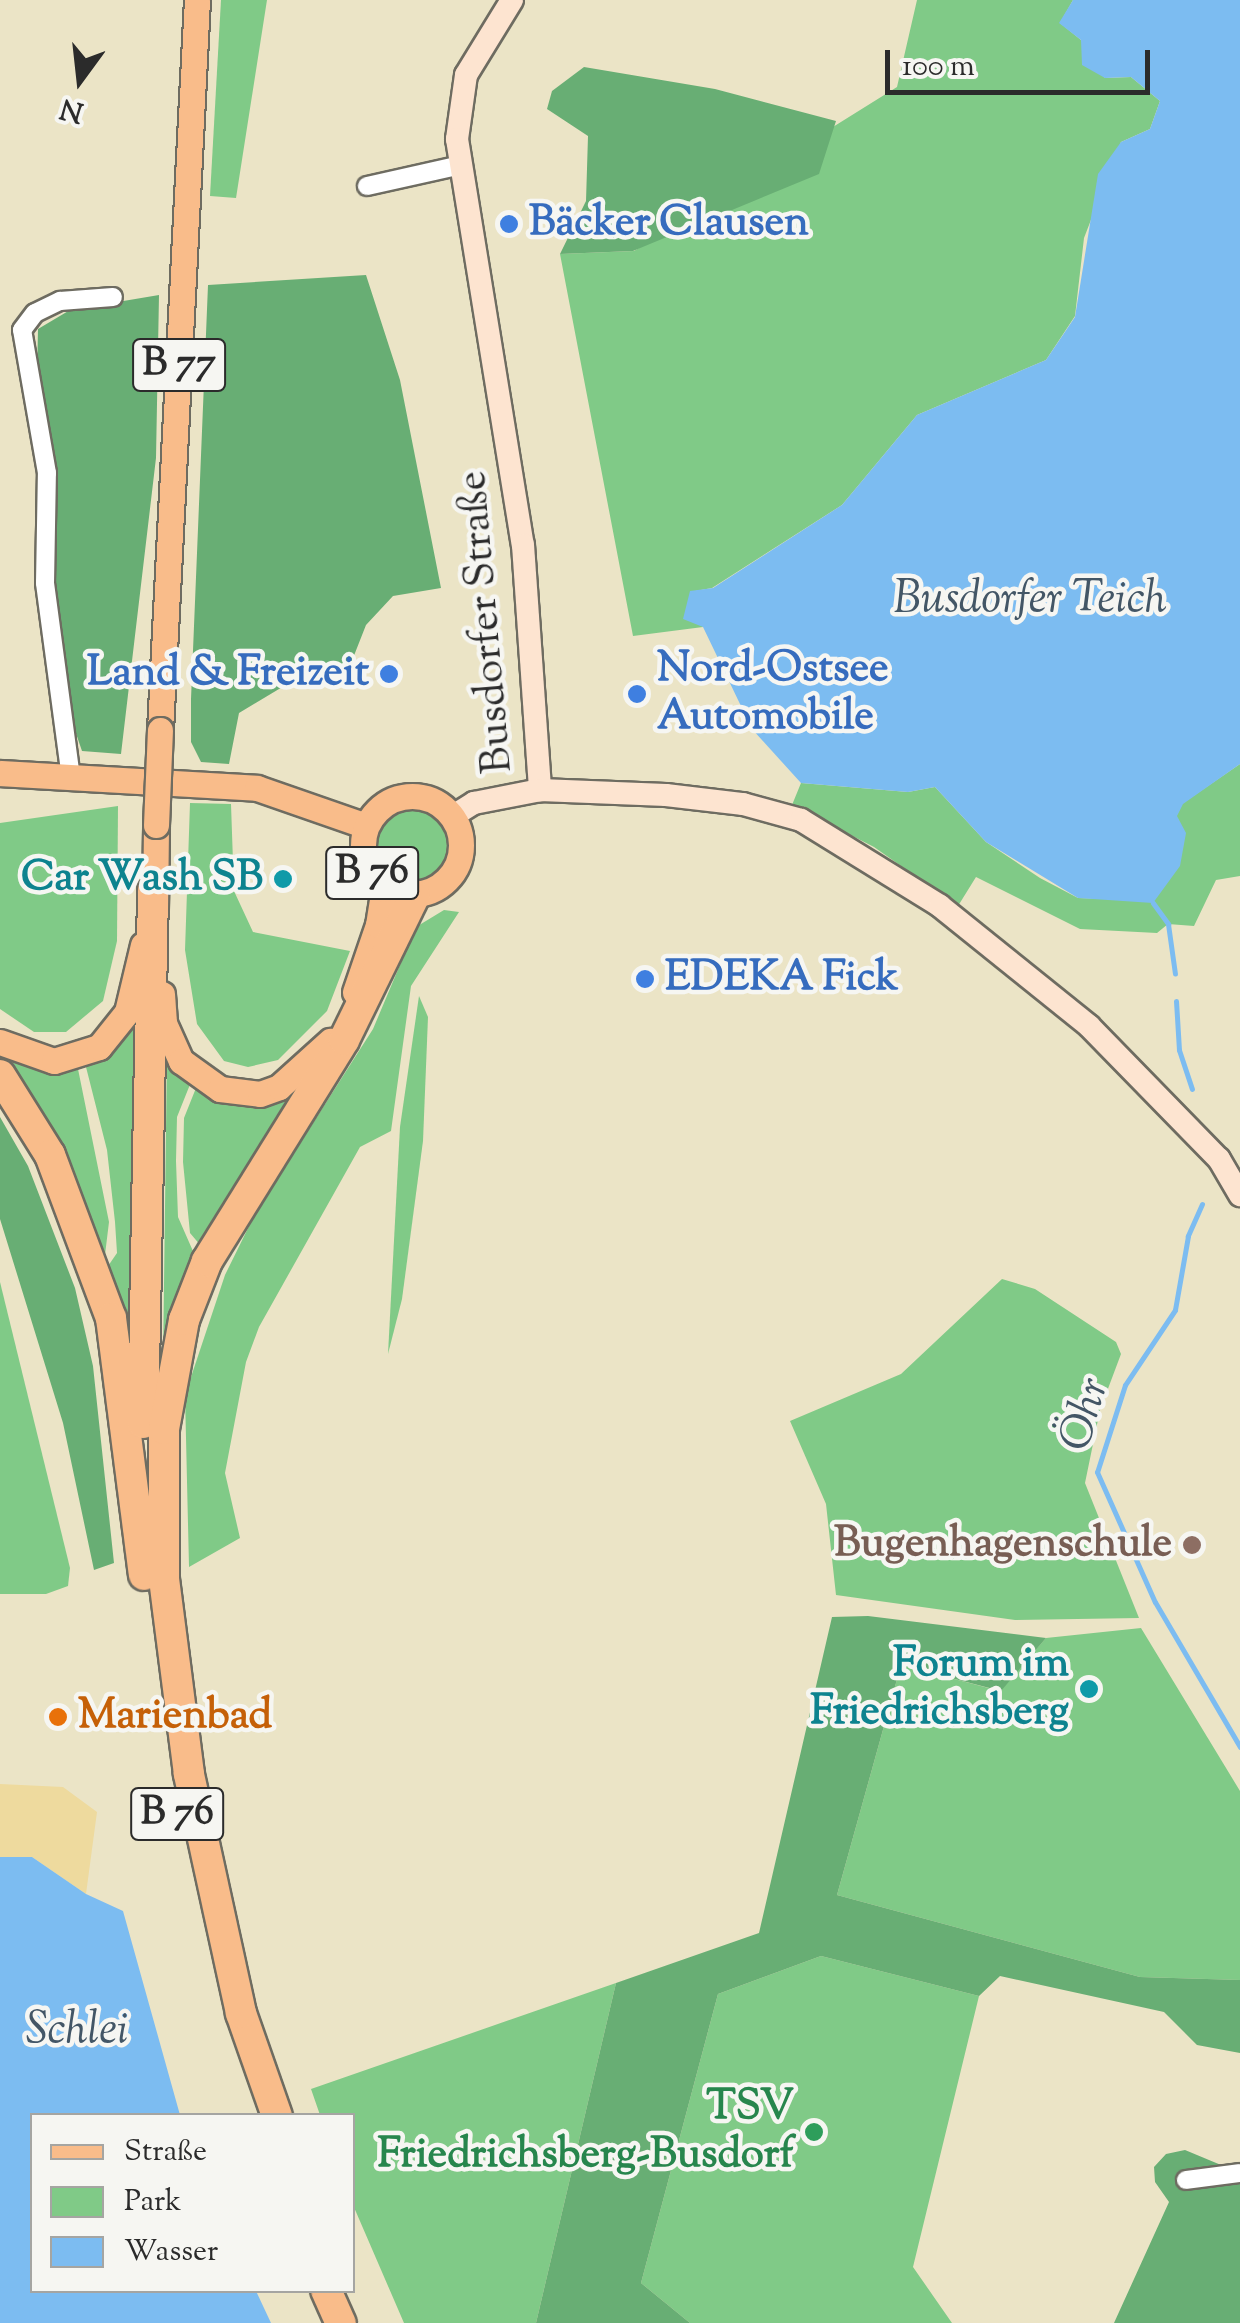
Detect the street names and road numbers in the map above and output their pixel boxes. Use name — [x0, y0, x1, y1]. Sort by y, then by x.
road number: B 77 — [132, 330, 226, 400]
street label: Busdorfer Straße — [449, 469, 525, 775]
road number: B 76 — [324, 838, 420, 908]
road number: B 76 — [130, 1779, 224, 1849]

